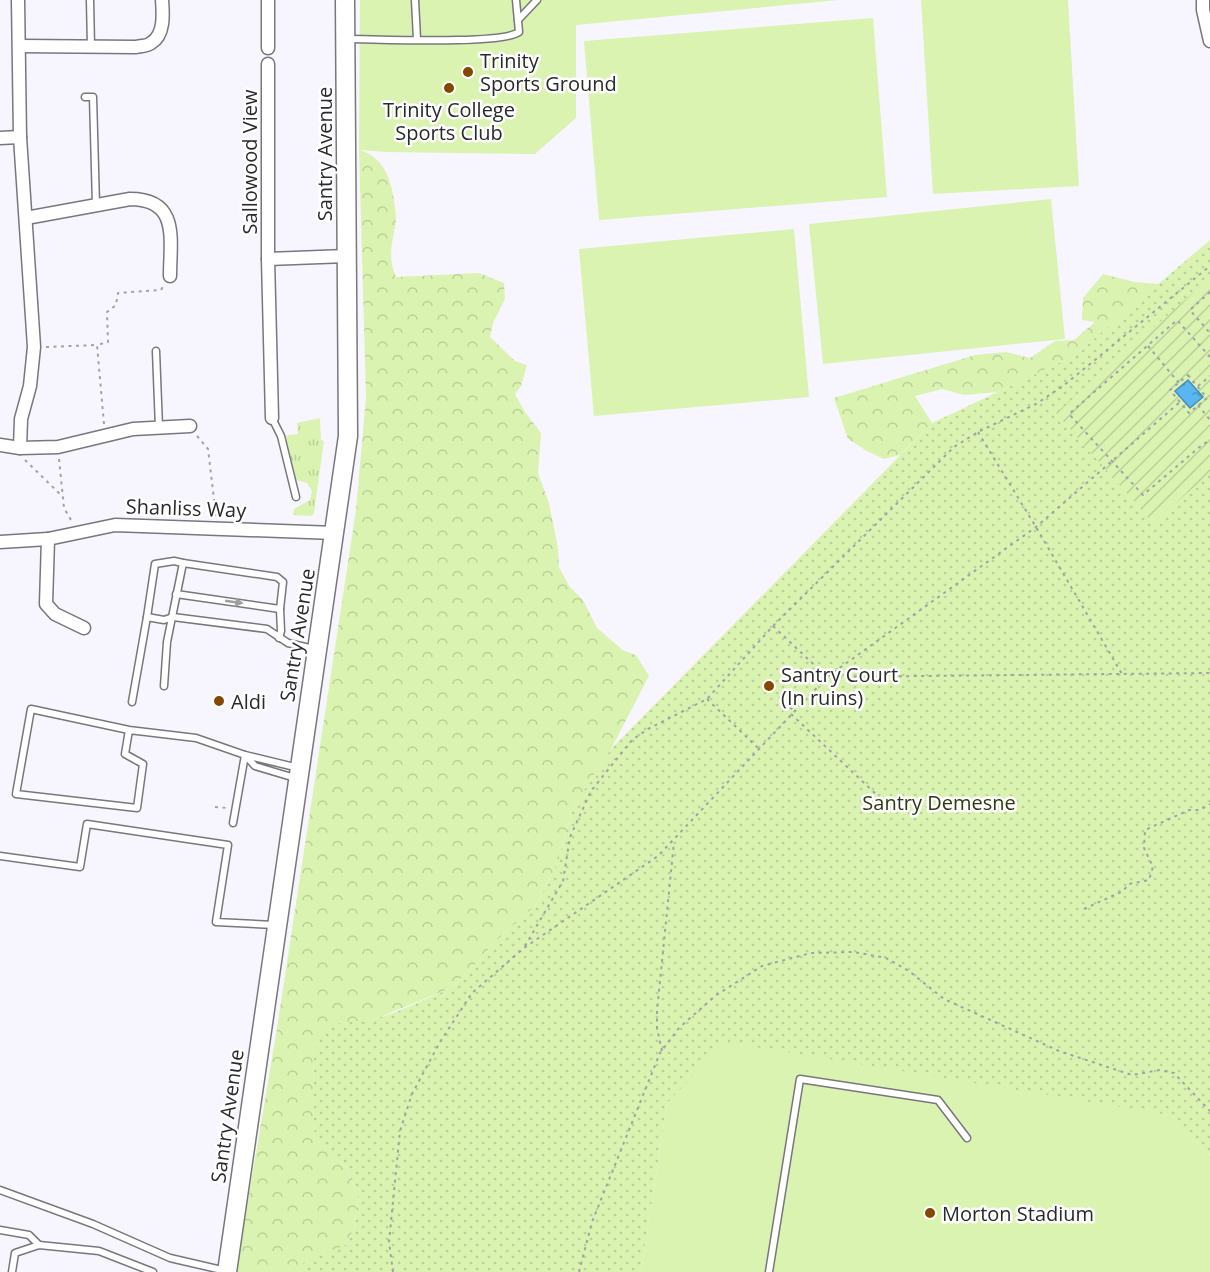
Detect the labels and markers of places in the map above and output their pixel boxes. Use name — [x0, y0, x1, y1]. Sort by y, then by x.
place label: Trinity Sports Ground — [480, 47, 617, 97]
marker: Trinity Sports Ground — [461, 65, 475, 79]
marker: Trinity College Sports Club — [442, 81, 456, 95]
place label: Trinity College Sports Club — [383, 96, 515, 146]
place label: Santry Court (In ruins) — [781, 661, 898, 711]
marker: Santry Court (In ruins) — [762, 679, 776, 693]
place label: Aldi — [231, 688, 266, 715]
marker: Aldi — [212, 694, 226, 708]
place label: Morton Stadium — [942, 1200, 1094, 1227]
marker: Morton Stadium — [923, 1206, 937, 1220]

